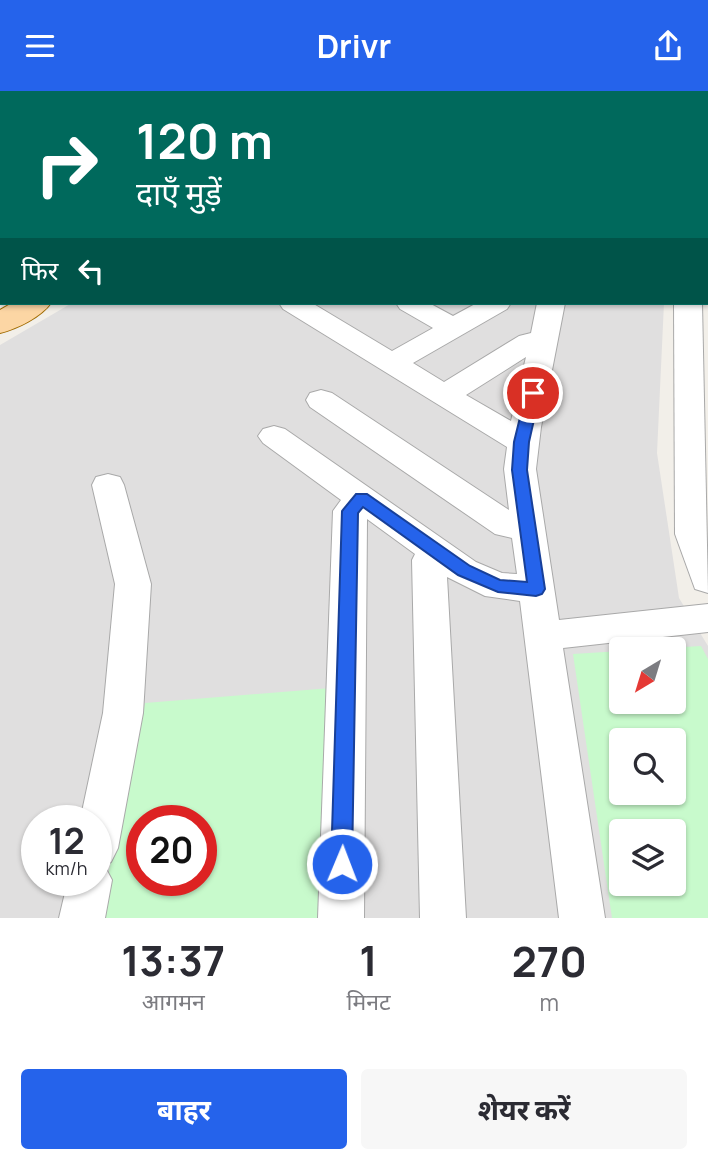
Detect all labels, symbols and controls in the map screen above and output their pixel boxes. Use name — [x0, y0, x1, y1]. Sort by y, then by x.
text: Drivr — [317, 24, 391, 68]
icon: menu — [21, 27, 59, 65]
icon: share — [649, 27, 687, 65]
text: 120 m — [136, 107, 273, 174]
icon: right — [21, 119, 112, 210]
text: दाएँ मुड़ें — [136, 171, 222, 215]
text: फिर — [21, 252, 58, 288]
icon: left — [72, 252, 110, 290]
pin — [503, 363, 563, 423]
icon: arrive — [514, 374, 552, 412]
north arrow — [609, 637, 686, 714]
map controls — [609, 637, 686, 896]
button: search — [609, 728, 686, 805]
speed limit sign: 20 — [126, 805, 217, 896]
text: 12 — [48, 817, 85, 865]
button: layers — [609, 819, 686, 896]
position arrow — [305, 827, 379, 901]
text: km/h — [46, 856, 87, 880]
text: 13:37 — [121, 931, 225, 989]
text: 1 — [359, 931, 378, 989]
text: 270 — [512, 932, 587, 990]
text: आगमन — [142, 985, 205, 1017]
text: मिनट — [346, 985, 391, 1017]
text: m — [540, 986, 559, 1018]
button: बाहर — [21, 1069, 347, 1149]
button: शेयर करें — [361, 1069, 687, 1149]

